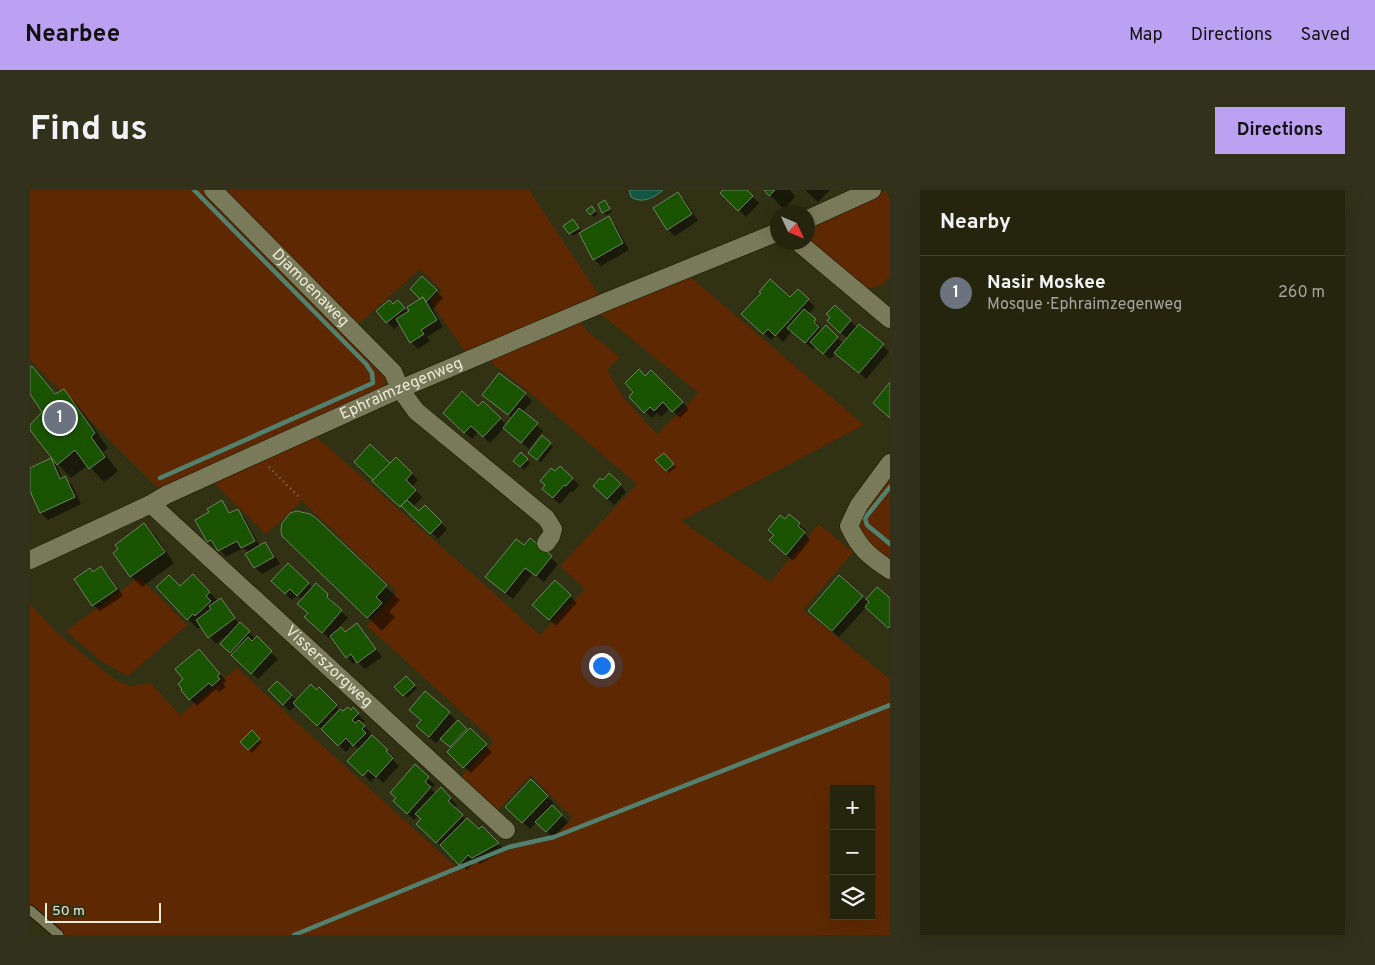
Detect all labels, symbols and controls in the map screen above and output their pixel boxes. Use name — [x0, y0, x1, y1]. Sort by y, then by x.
text: Nearbee — [25, 20, 120, 50]
text: Map — [1129, 24, 1163, 47]
text: Directions — [1191, 24, 1273, 47]
text: Saved — [1301, 24, 1350, 47]
button: Directions — [1215, 107, 1345, 154]
text: Find us — [30, 108, 148, 152]
north arrow — [770, 205, 815, 250]
text: Nearby — [940, 209, 1011, 236]
street label: Djamoenaweg — [267, 245, 353, 331]
text: Nasir Moskee — [987, 271, 1106, 295]
text: 1 — [953, 283, 959, 303]
text: 260 m — [1278, 283, 1325, 303]
text: Mosque · Ephraimzegenweg — [987, 295, 1182, 315]
street label: Ephraimzegenweg — [337, 354, 466, 425]
pin: 1 — [44, 399, 76, 437]
street label: Visserszorgweg — [280, 622, 377, 712]
your location — [589, 653, 615, 679]
map controls — [830, 785, 875, 920]
button: + — [830, 785, 875, 830]
button: − — [830, 830, 875, 875]
button: layers — [830, 875, 875, 920]
scale bar — [45, 900, 161, 923]
text: 50 m — [52, 903, 85, 920]

